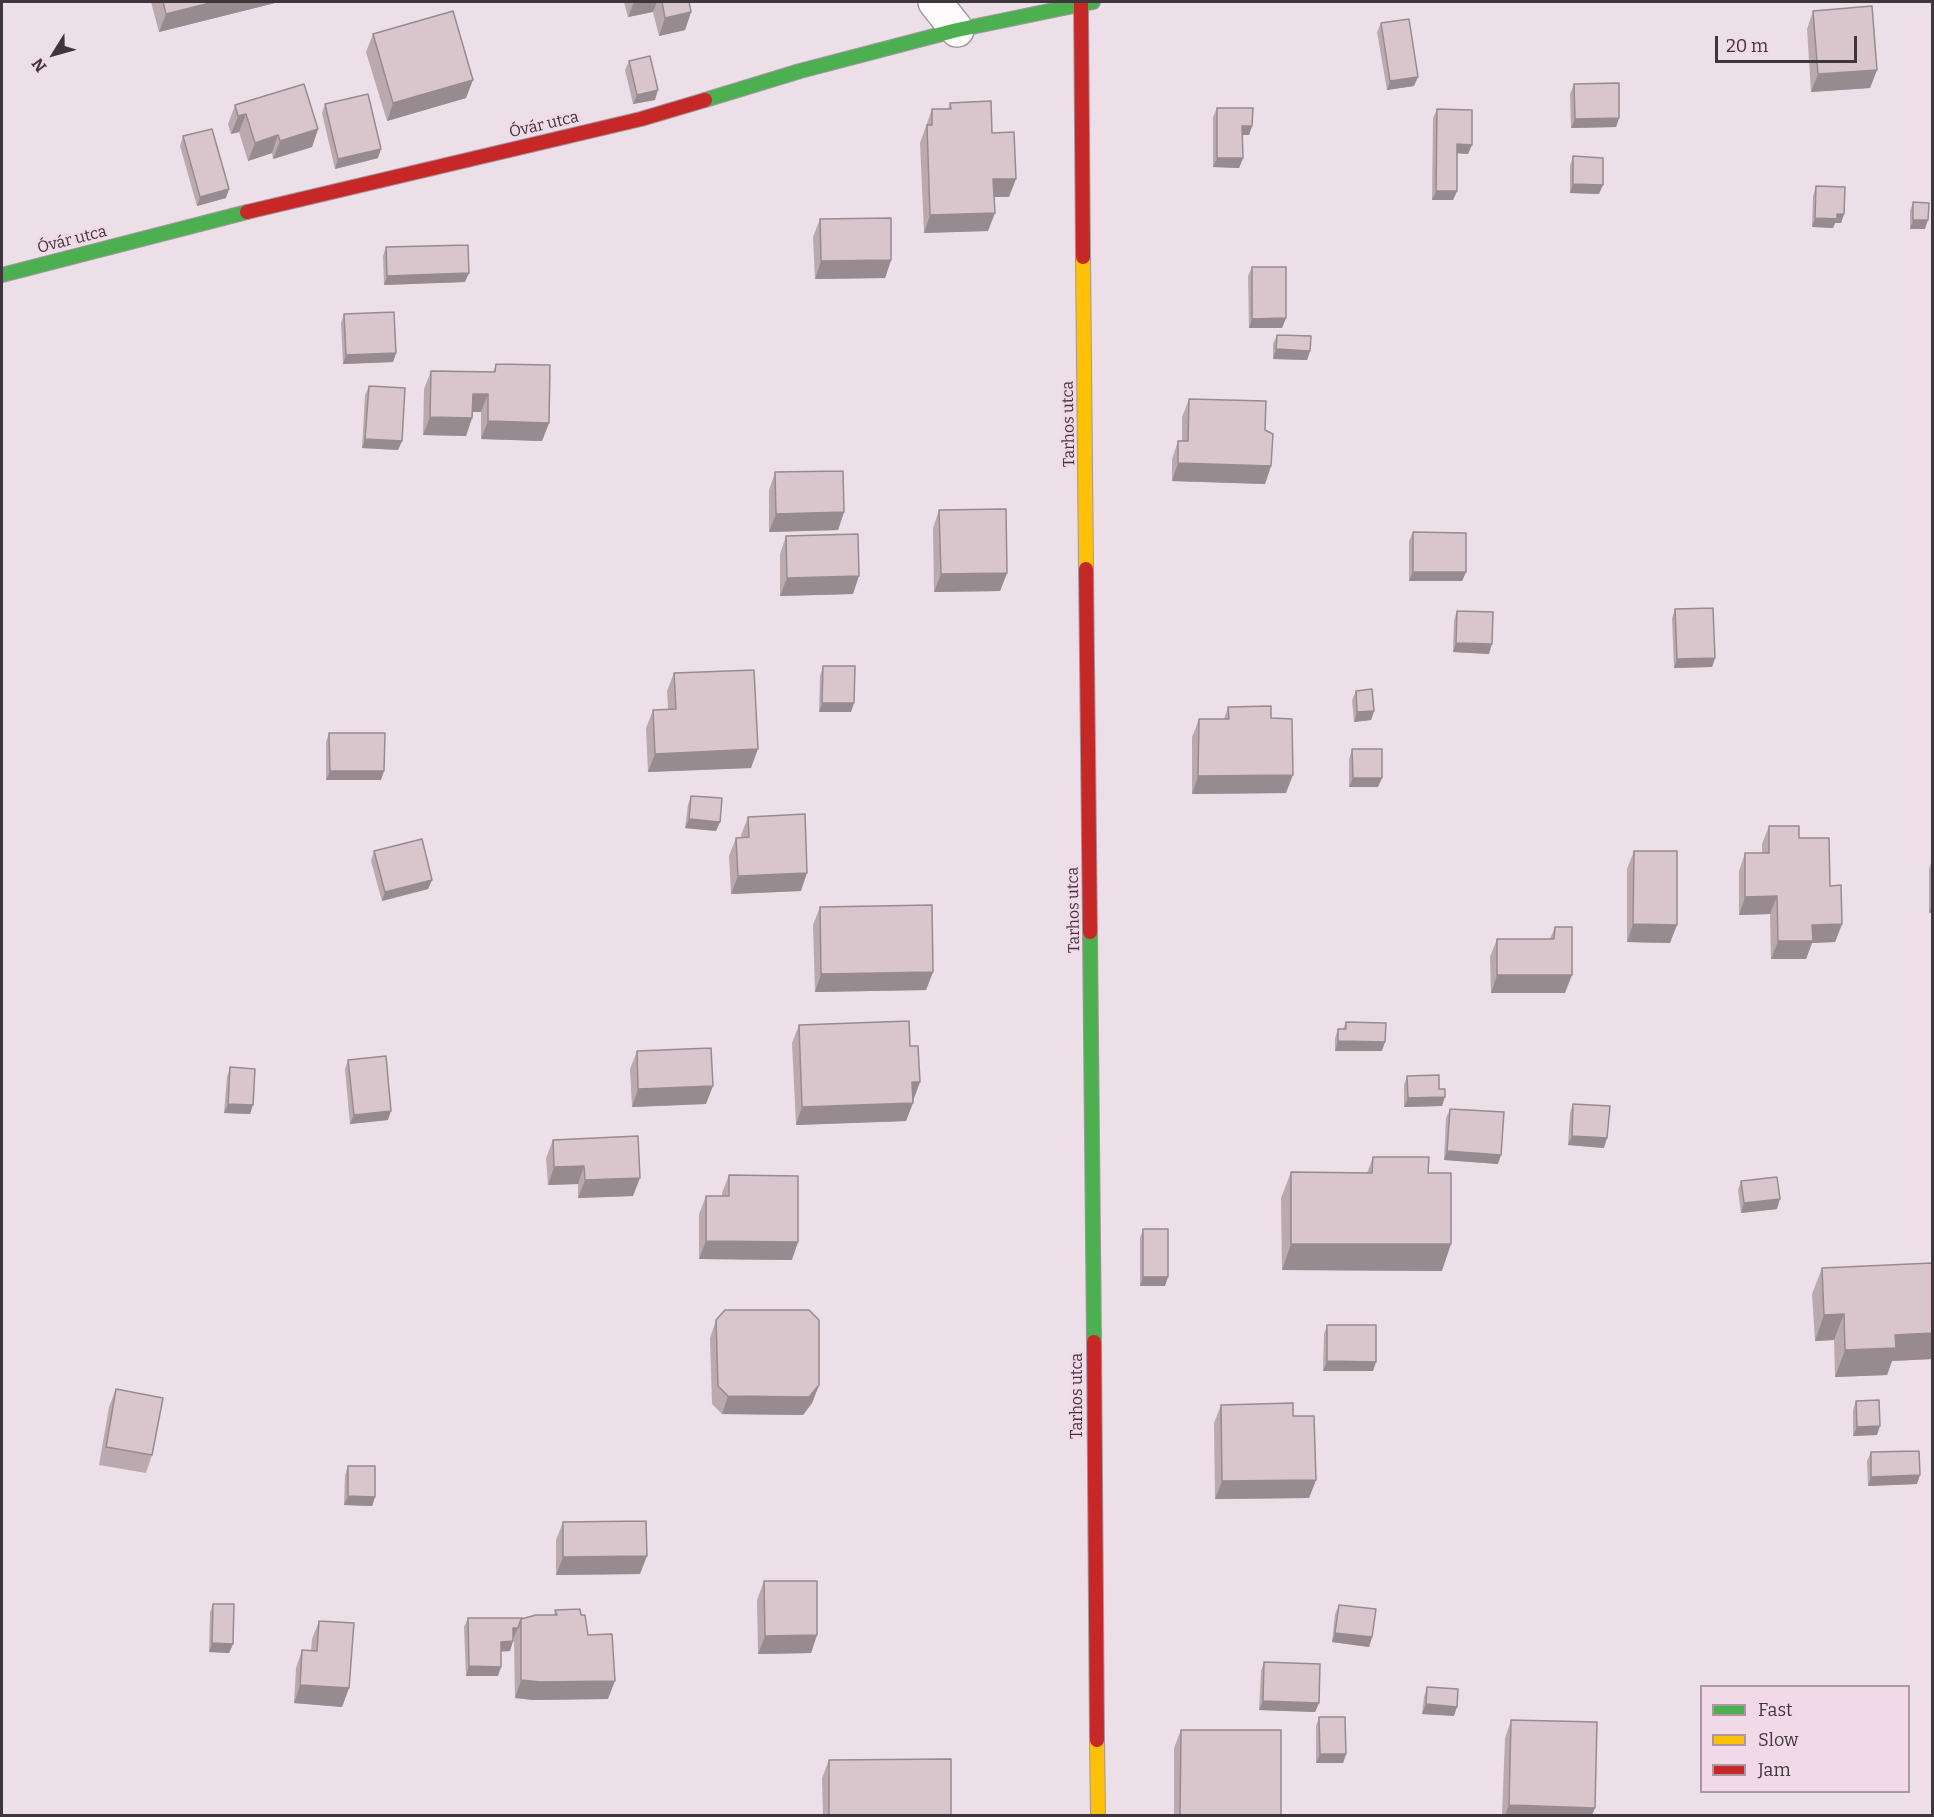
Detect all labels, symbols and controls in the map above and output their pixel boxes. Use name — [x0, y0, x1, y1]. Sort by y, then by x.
north arrow — [24, 24, 84, 84]
scale bar — [1718, 24, 1860, 62]
text: 20 m — [1726, 35, 1768, 57]
text: N — [28, 54, 51, 76]
street label: Óvár utca — [507, 108, 581, 142]
street label: Óvár utca — [35, 222, 109, 258]
street label: Tarhos utca — [1059, 381, 1079, 467]
street label: Tarhos utca — [1064, 867, 1084, 953]
street label: Tarhos utca — [1068, 1353, 1088, 1439]
legend — [1700, 1685, 1910, 1793]
text: Fast — [1758, 1699, 1793, 1721]
text: Slow — [1758, 1729, 1798, 1751]
text: Jam — [1758, 1759, 1791, 1781]

